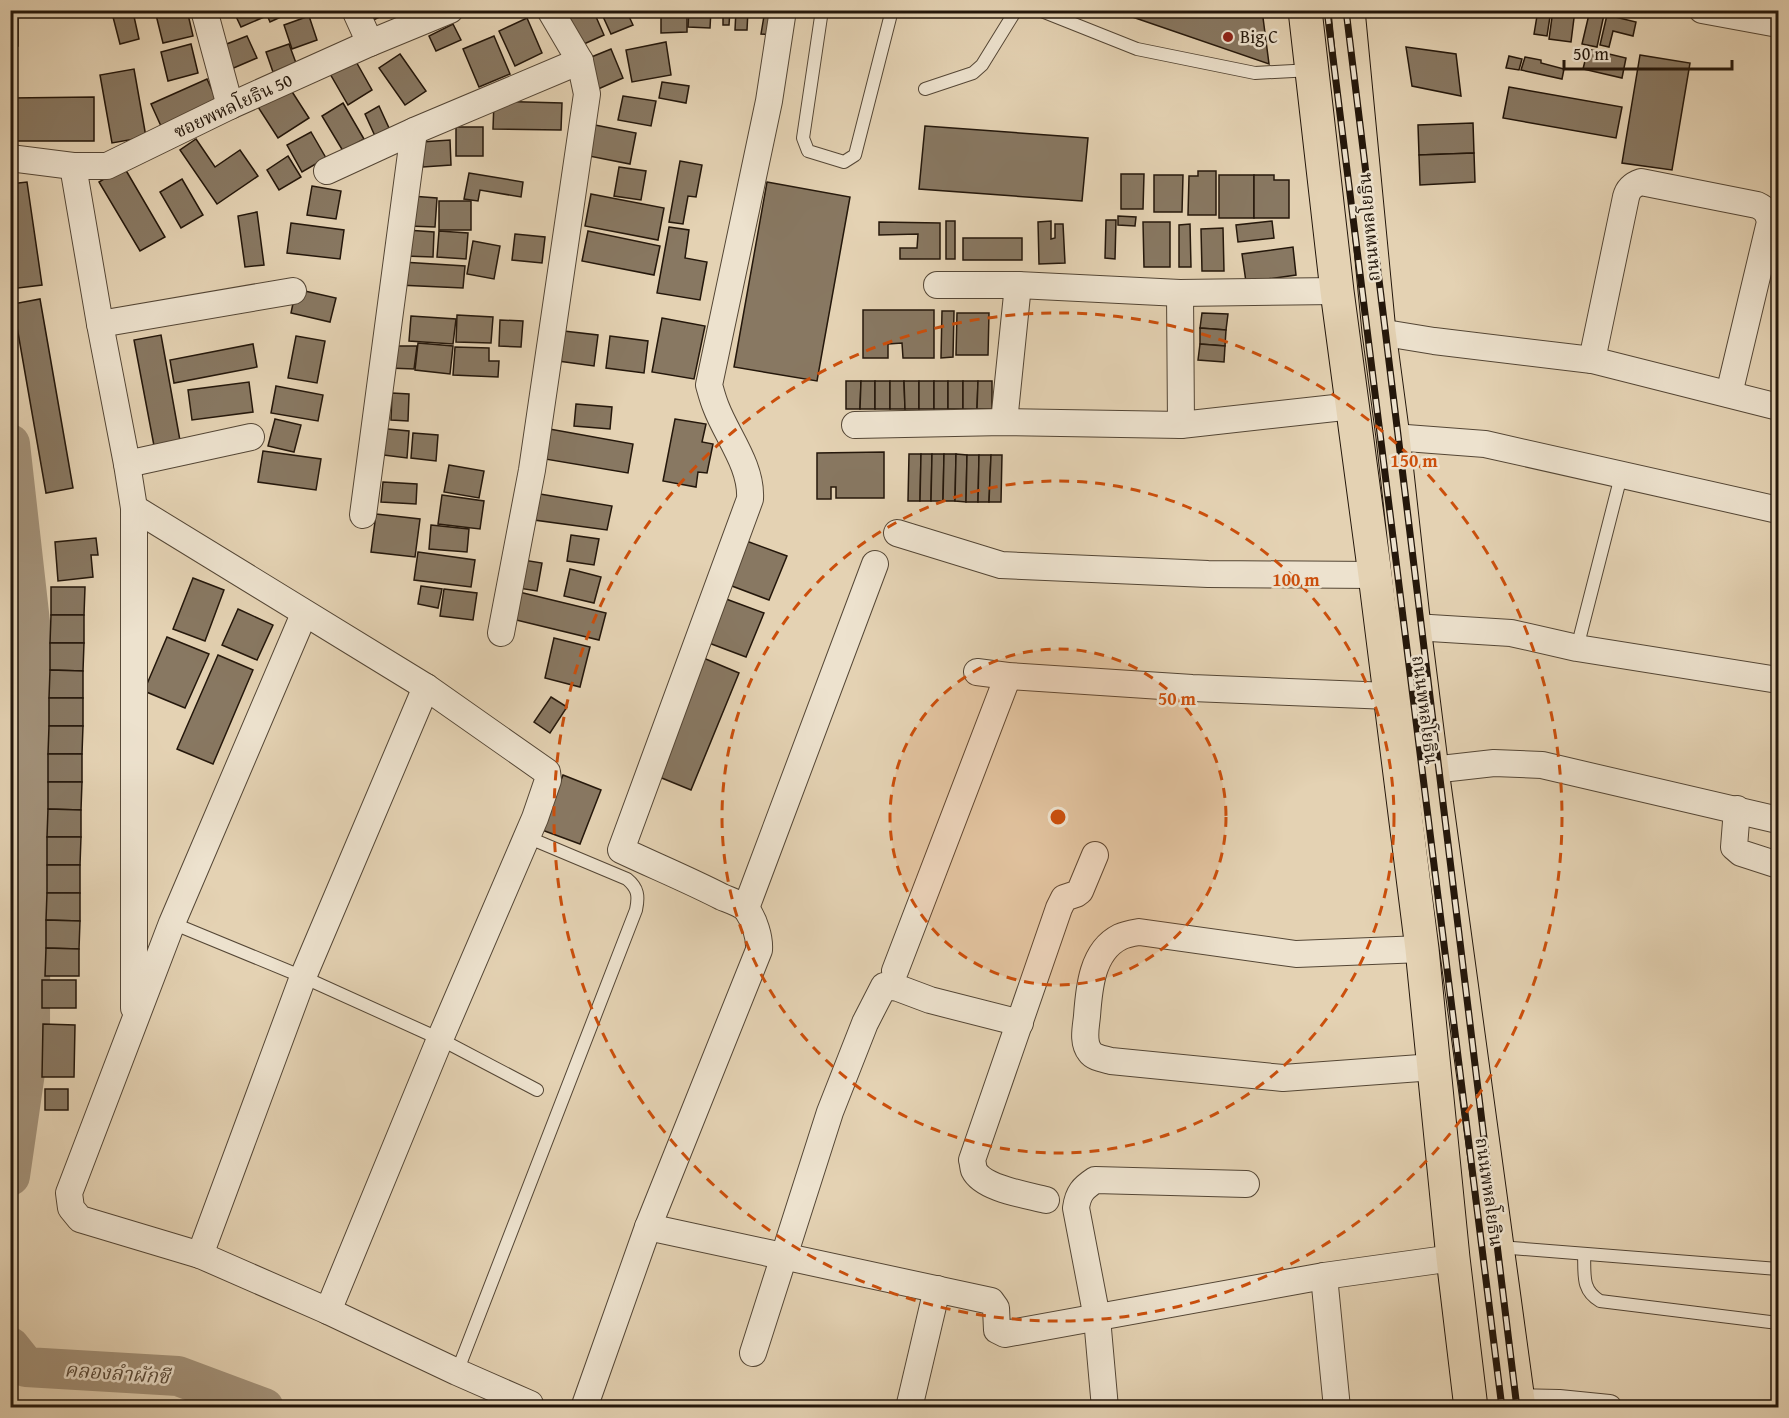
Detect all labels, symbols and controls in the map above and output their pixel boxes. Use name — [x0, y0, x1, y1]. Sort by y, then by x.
place label: Big C — [1240, 23, 1278, 50]
marker: Big C — [1221, 30, 1235, 44]
scale bar — [1564, 33, 1732, 71]
text: 50 m — [1573, 40, 1609, 67]
street label: ซอยพหลโยธิน 50 — [169, 66, 297, 145]
street label: ถนนพหลโยธิน — [1350, 171, 1387, 283]
text: 150 m — [1390, 447, 1438, 474]
text: 100 m — [1272, 566, 1320, 593]
street label: ถนนพหลโยธิน — [1405, 654, 1446, 766]
text: 50 m — [1158, 685, 1197, 712]
centre of rings — [1048, 807, 1068, 827]
street label: ถนนพหลโยธิน — [1469, 1136, 1511, 1248]
water label: คลองลำผักชี — [64, 1354, 174, 1391]

